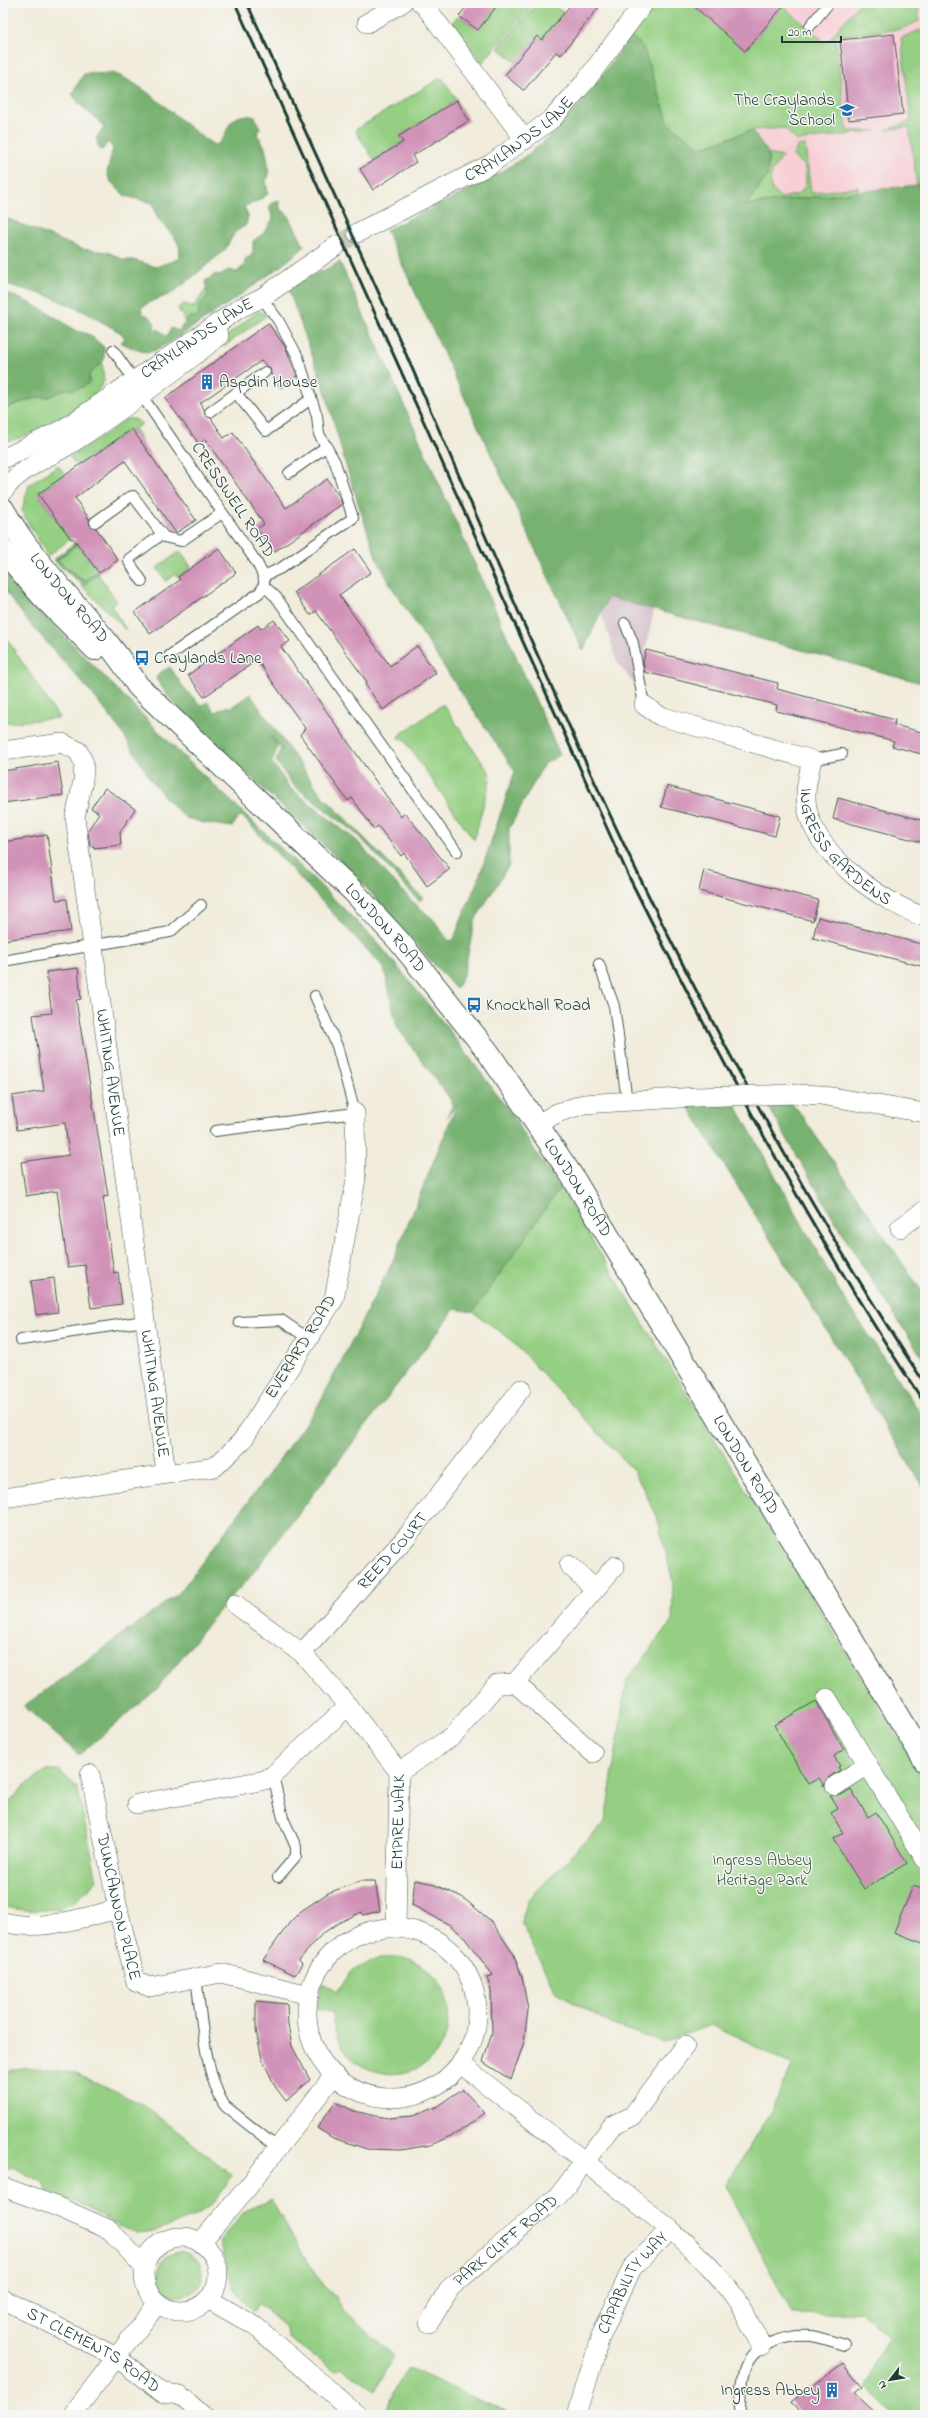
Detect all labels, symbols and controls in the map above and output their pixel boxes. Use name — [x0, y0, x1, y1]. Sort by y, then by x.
scale bar — [782, 18, 841, 44]
text: 20 m — [788, 24, 811, 42]
place label: The Craylands School — [733, 88, 835, 133]
street label: CRAYLANDS LANE — [460, 90, 579, 188]
school or university icon: The Craylands School — [838, 101, 856, 119]
street label: CRAYLANDS LANE — [135, 291, 257, 385]
place label: Aspdin House — [219, 370, 318, 395]
building icon: Aspdin House — [198, 373, 216, 391]
street label: CRESSWELL ROAD — [185, 437, 281, 563]
street label: LONDON ROAD — [24, 547, 115, 648]
place label: Craylands Lane — [154, 646, 262, 672]
bus stop icon: Craylands Lane — [133, 649, 151, 667]
street label: INGRESS GARDENS — [793, 787, 896, 912]
street label: LONDON ROAD — [339, 877, 432, 978]
place label: Knockhall Road — [486, 993, 591, 1018]
bus stop icon: Knockhall Road — [465, 996, 483, 1014]
street label: WHITING AVENUE — [89, 1007, 132, 1138]
street label: LONDON ROAD — [538, 1133, 618, 1242]
street label: EVERARD ROAD — [259, 1290, 343, 1404]
street label: WHITING AVENUE — [134, 1328, 176, 1459]
street label: LONDON ROAD — [706, 1410, 786, 1519]
street label: REED COURT — [352, 1506, 434, 1596]
street label: EMPIRE WALK — [385, 1773, 411, 1870]
street label: DUNCANNON PLACE — [90, 1830, 148, 1983]
park label: Ingress Abbey Heritage Park — [712, 1848, 812, 1895]
street label: PARK CLIFF ROAD — [448, 2189, 564, 2292]
street label: CAPABILITY WAY — [591, 2226, 674, 2338]
street label: ST CLEMENTS ROAD — [22, 2301, 166, 2399]
north arrow — [870, 2360, 910, 2400]
text: N — [874, 2377, 891, 2392]
place label: Ingress Abbey — [721, 2378, 820, 2405]
building icon: Ingress Abbey — [823, 2381, 841, 2399]

